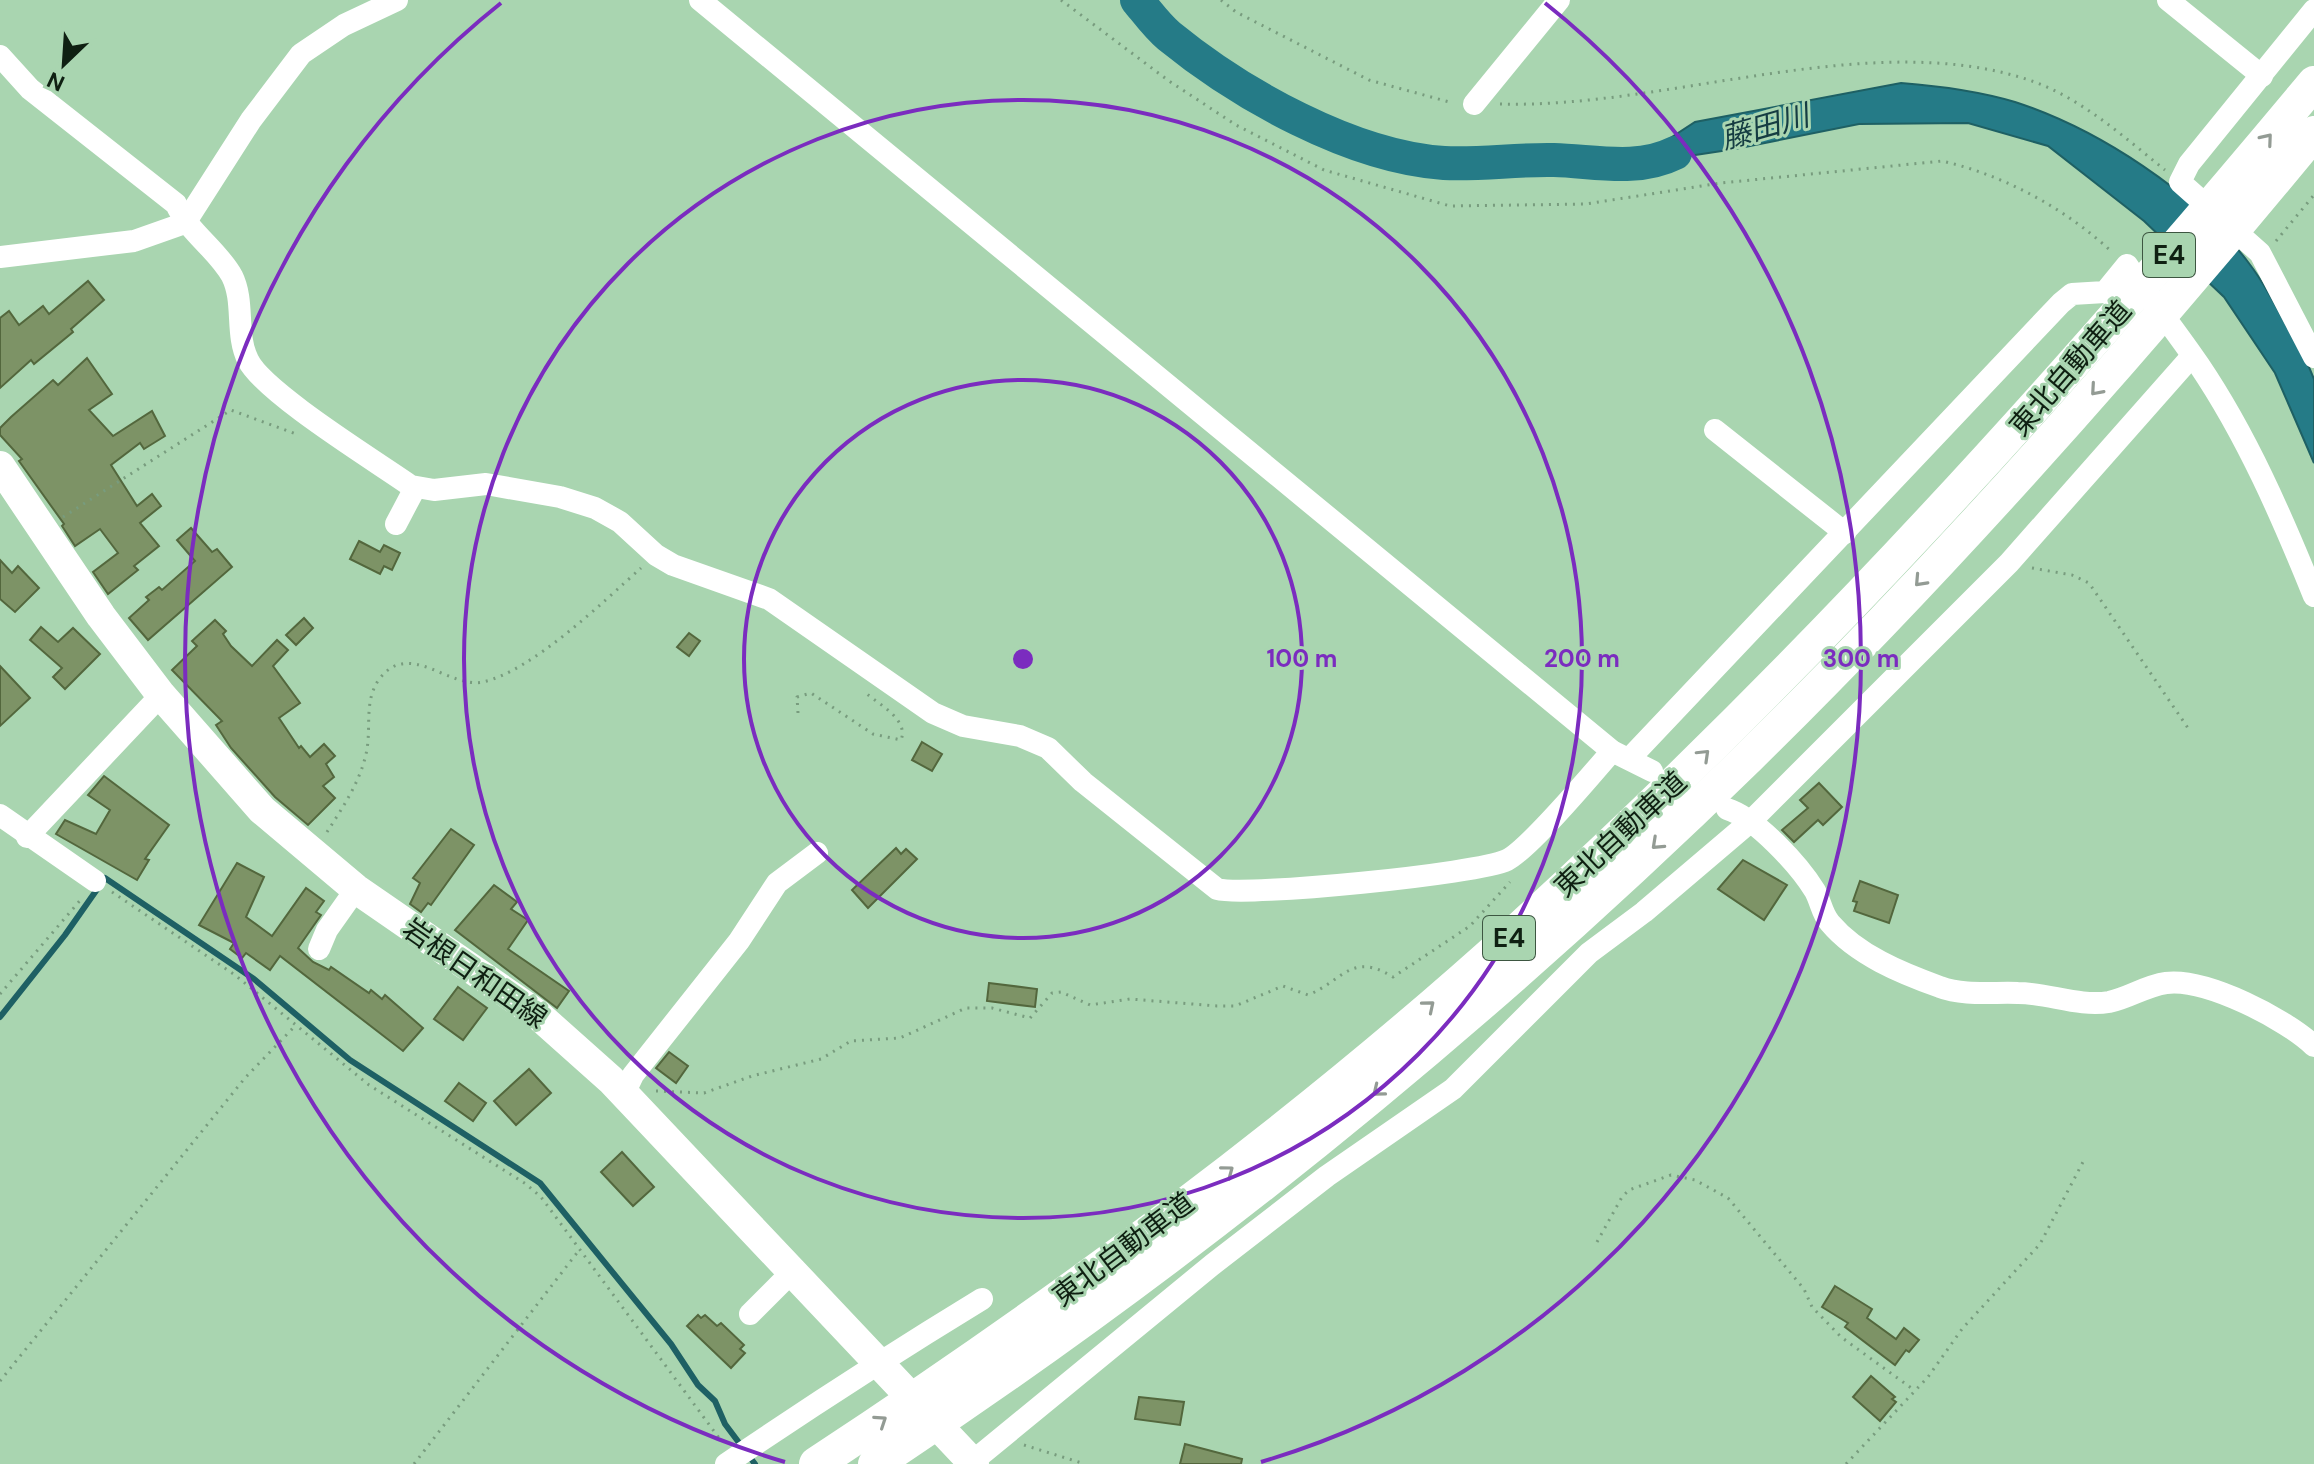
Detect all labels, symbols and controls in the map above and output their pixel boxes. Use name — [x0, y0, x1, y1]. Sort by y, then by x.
north arrow — [24, 24, 104, 104]
text: N — [42, 65, 69, 98]
water label: 藤田川 — [1716, 95, 1816, 158]
one-way arrow — [2257, 134, 2272, 148]
road number: E4 — [2143, 233, 2195, 277]
street label: 東北自動車道 — [2001, 293, 2139, 444]
one-way arrow — [2091, 380, 2105, 395]
one-way arrow — [1915, 572, 1929, 587]
text: 100 m — [1267, 643, 1337, 674]
text: 200 m — [1544, 643, 1620, 674]
text: 300 m — [1823, 643, 1899, 674]
centre of rings — [1009, 645, 1037, 673]
one-way arrow — [1695, 750, 1709, 764]
street label: 東北自動車道 — [1546, 764, 1694, 905]
one-way arrow — [1651, 835, 1666, 849]
street label: 岩根日和田線 — [395, 910, 554, 1037]
road number: E4 — [1483, 916, 1535, 960]
one-way arrow — [1420, 1001, 1434, 1016]
one-way arrow — [1373, 1081, 1388, 1096]
one-way arrow — [1220, 1166, 1234, 1181]
street label: 東北自動車道 — [1045, 1184, 1202, 1315]
one-way arrow — [872, 1416, 887, 1431]

